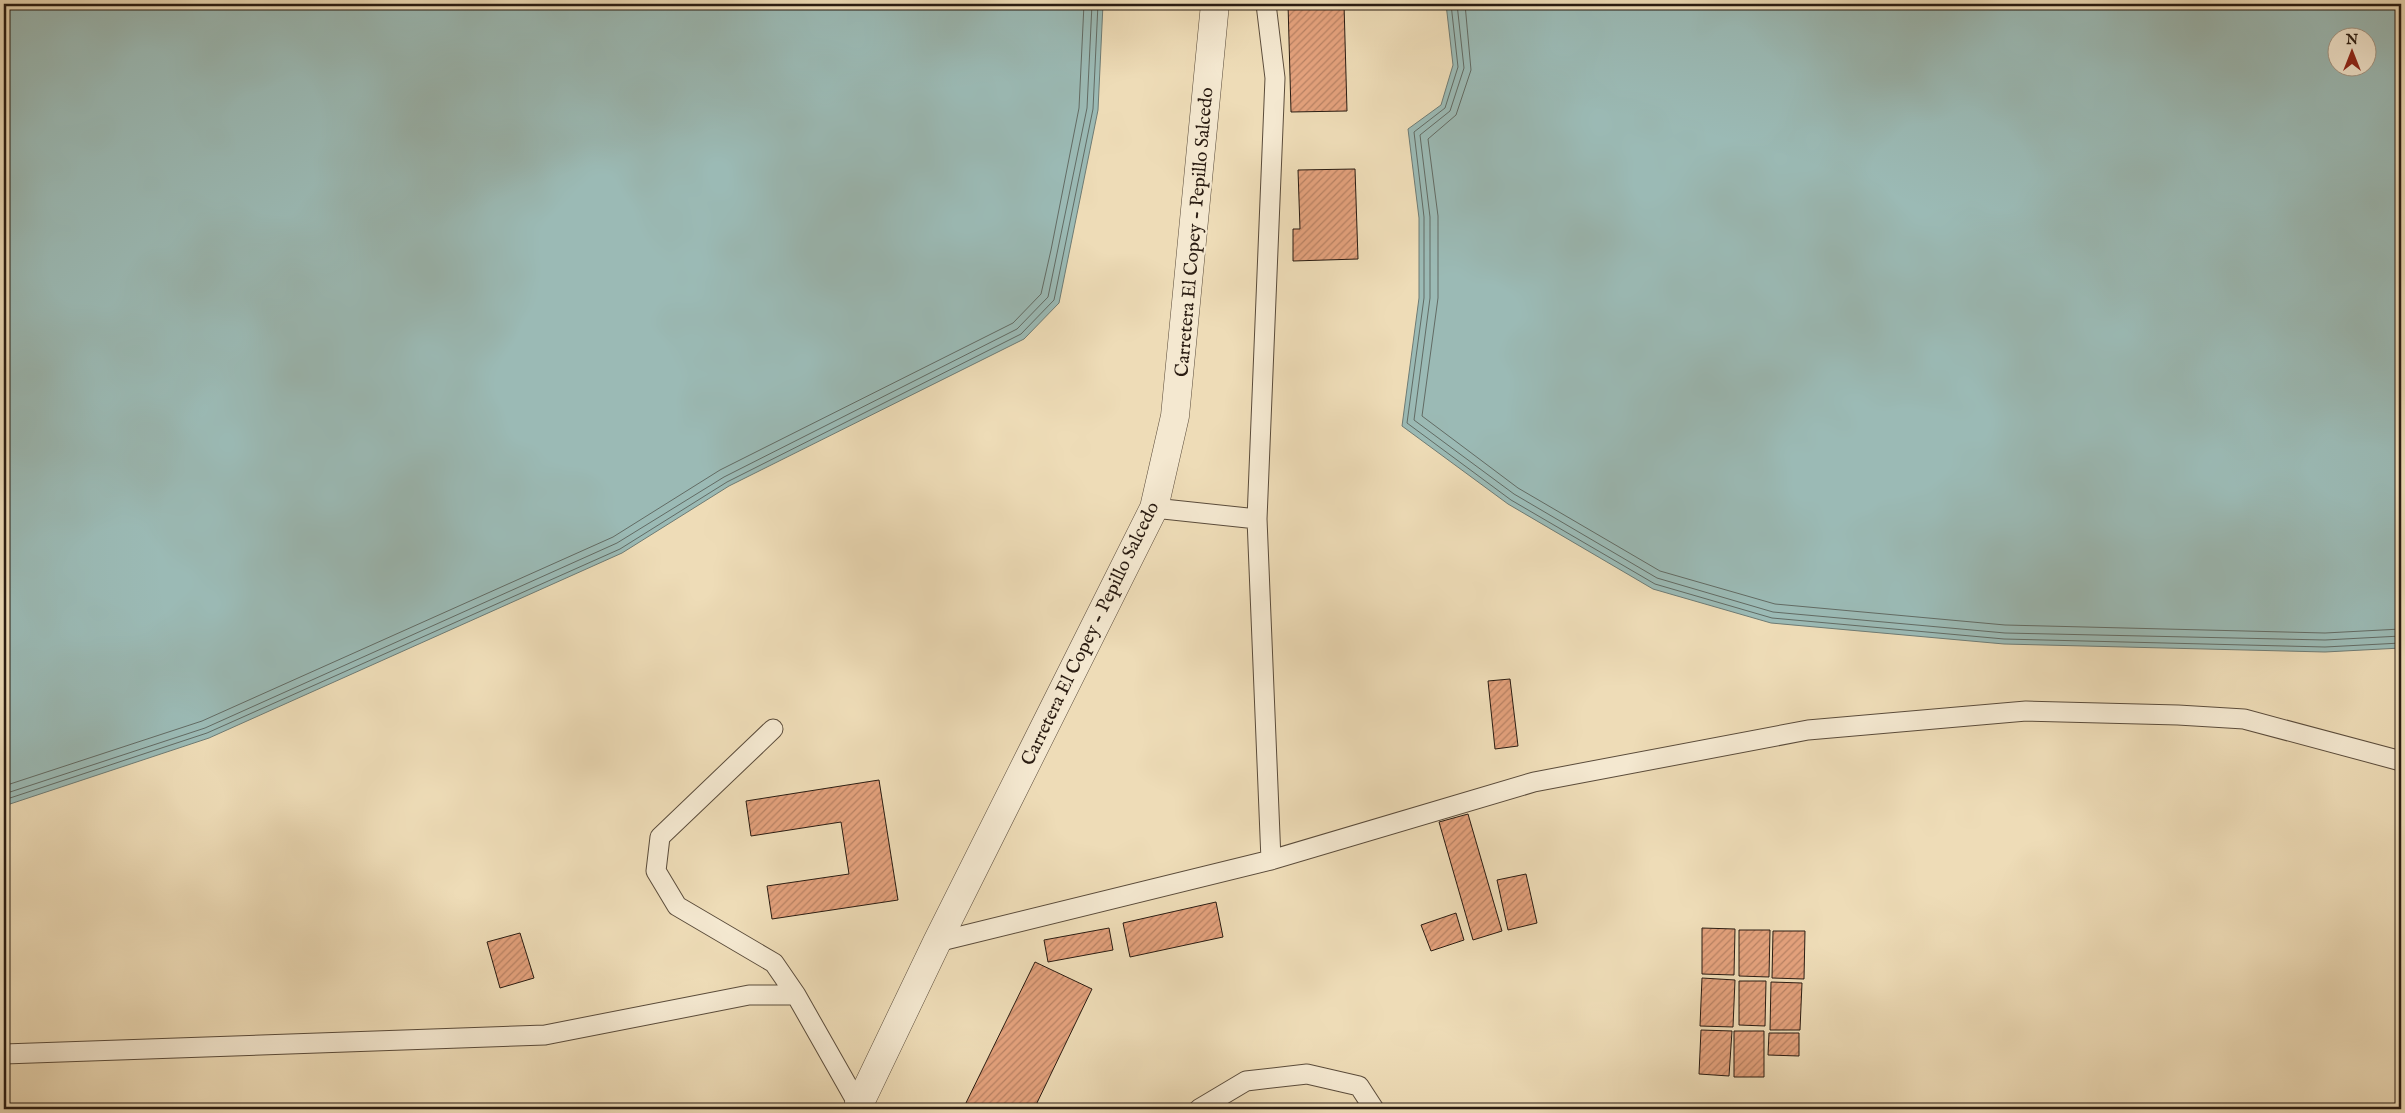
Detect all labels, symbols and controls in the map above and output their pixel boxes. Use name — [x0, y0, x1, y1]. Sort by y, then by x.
north arrow — [2328, 28, 2378, 78]
text: N — [2345, 31, 2358, 49]
street label: Carretera El Copey - Pepillo Salcedo — [1170, 86, 1220, 378]
street label: Carretera El Copey - Pepillo Salcedo — [1016, 498, 1165, 770]

